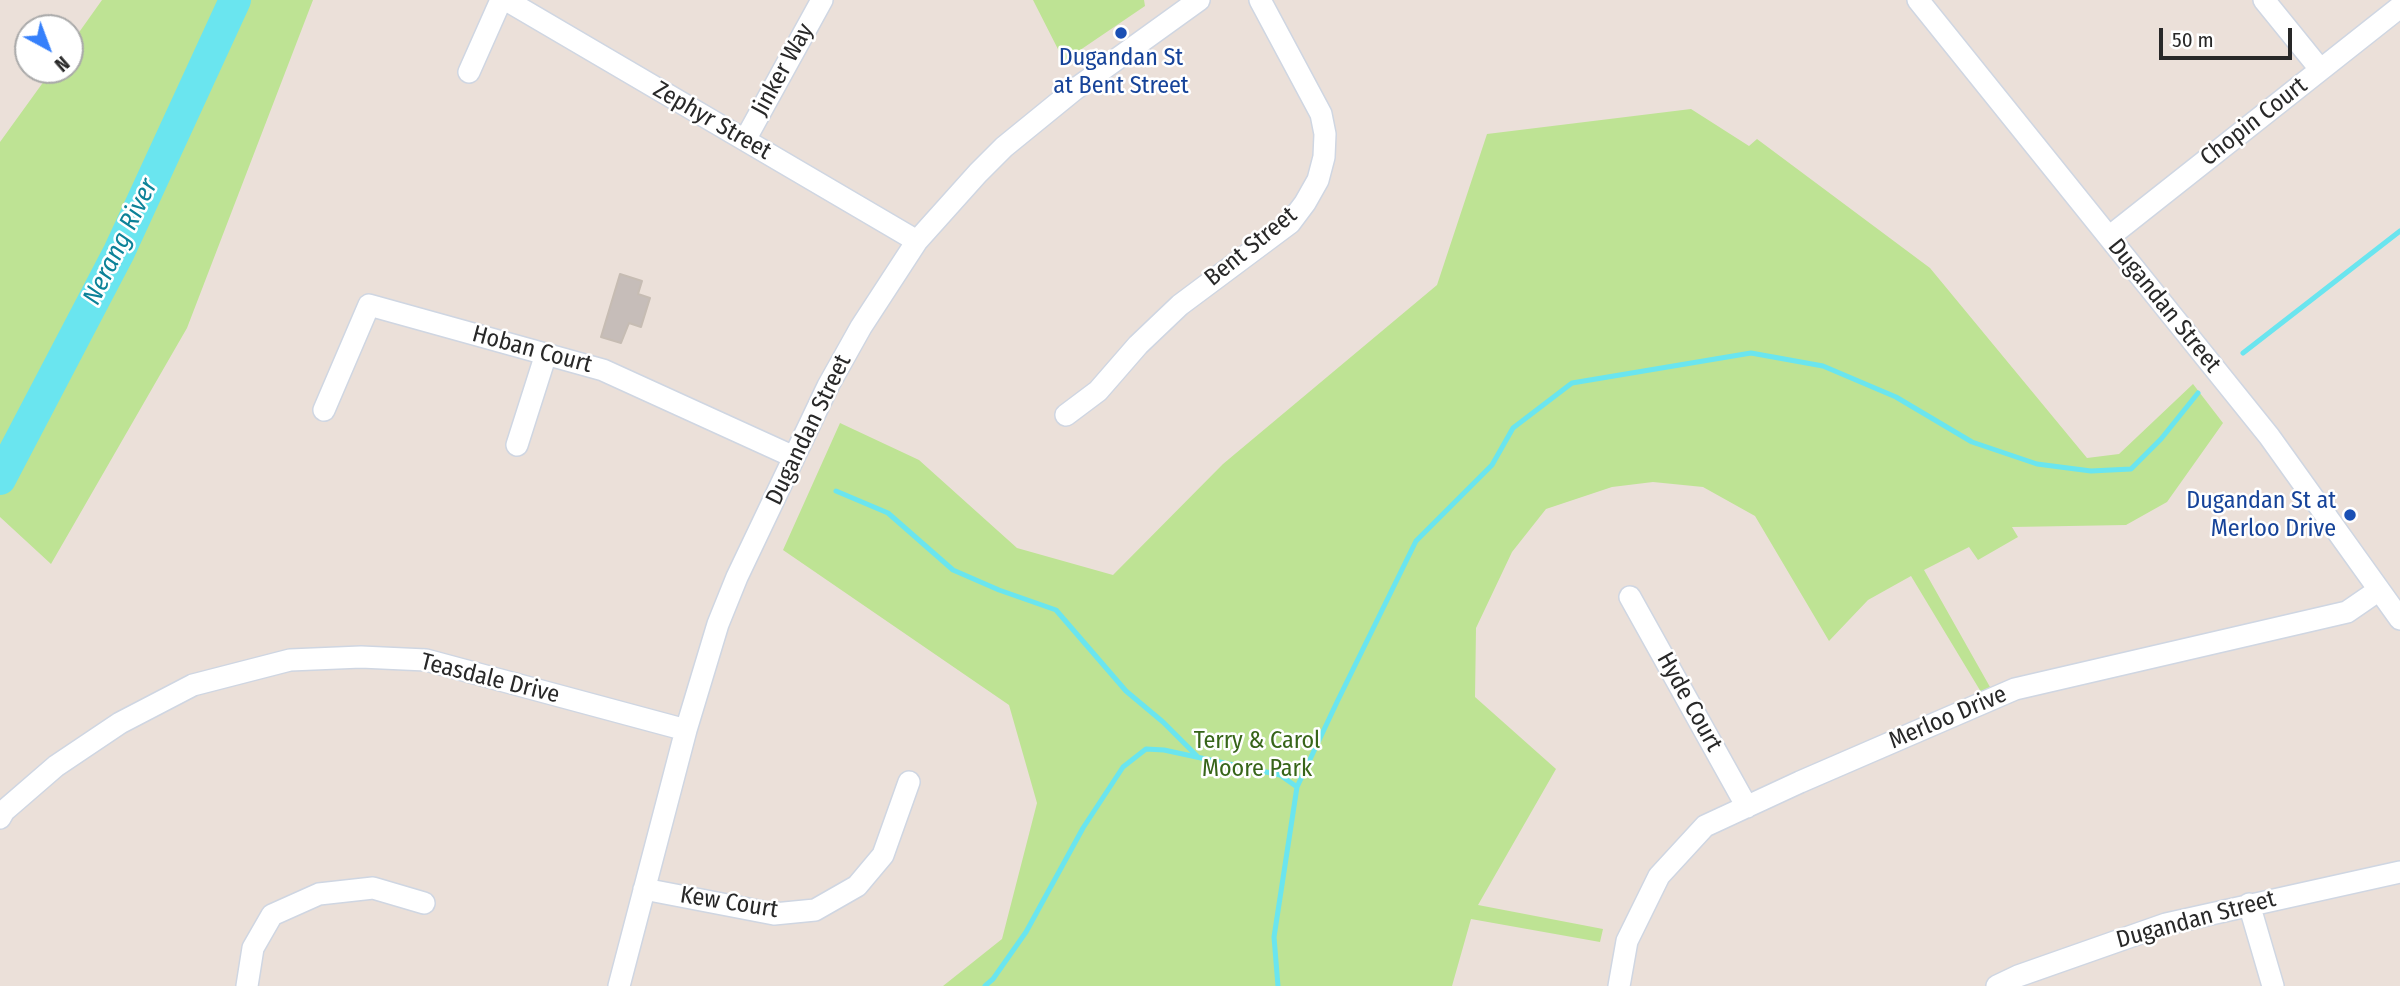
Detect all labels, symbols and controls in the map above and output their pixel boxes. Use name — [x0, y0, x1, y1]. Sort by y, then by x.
north arrow — [14, 14, 84, 84]
scale bar — [2162, 14, 2295, 58]
street label: Jinker Way — [746, 19, 820, 121]
marker: Dugandan St at Bent Street — [1113, 25, 1129, 41]
text: 50 m — [2172, 27, 2214, 53]
place label: Dugandan St at Bent Street — [1053, 44, 1189, 100]
text: N — [50, 51, 74, 76]
street label: Chopin Court — [2195, 71, 2313, 173]
street label: Zephyr Street — [648, 76, 776, 166]
water label: Nerang River — [77, 174, 165, 310]
street label: Bent Street — [1199, 201, 1303, 293]
street label: Dugandan Street — [2101, 233, 2227, 379]
street label: Hoban Court — [469, 320, 595, 380]
street label: Dugandan Street — [760, 350, 858, 510]
place label: Dugandan St at Merloo Drive — [2186, 487, 2336, 543]
marker: Dugandan St at Merloo Drive — [2342, 507, 2358, 523]
street label: Teasdale Drive — [418, 648, 562, 710]
street label: Hyde Court — [1650, 648, 1728, 756]
street label: Merloo Drive — [1885, 680, 2011, 756]
park label: Terry & Carol Moore Park — [1194, 727, 1320, 783]
street label: Kew Court — [678, 881, 780, 925]
street label: Dugandan Street — [2113, 885, 2279, 955]

